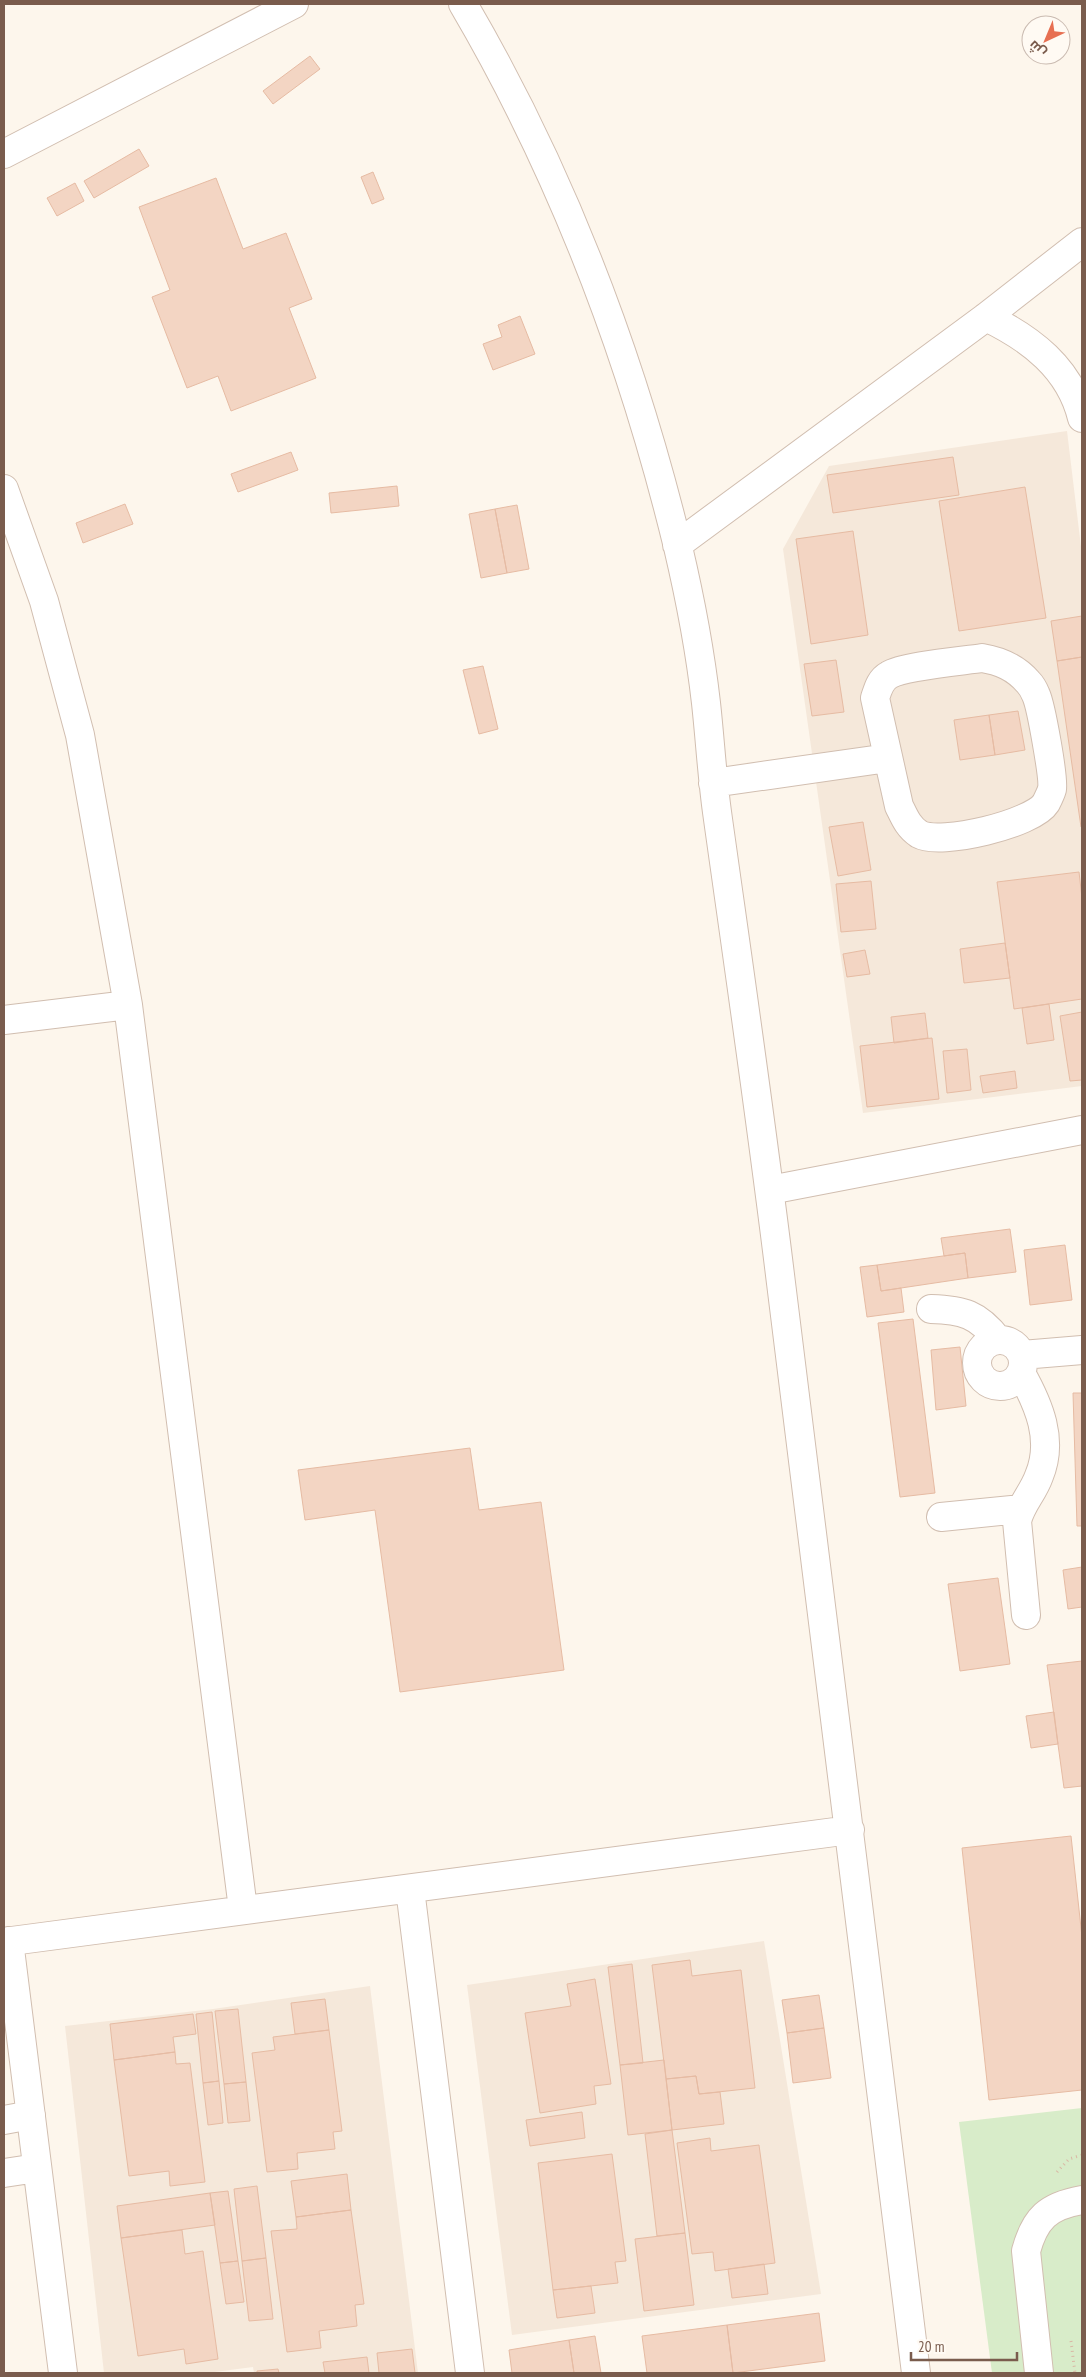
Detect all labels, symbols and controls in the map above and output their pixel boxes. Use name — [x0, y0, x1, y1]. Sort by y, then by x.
north arrow — [1021, 15, 1071, 65]
text: ش — [1024, 37, 1050, 62]
scale bar — [911, 2330, 1017, 2362]
text: 20 m — [918, 2337, 944, 2356]

